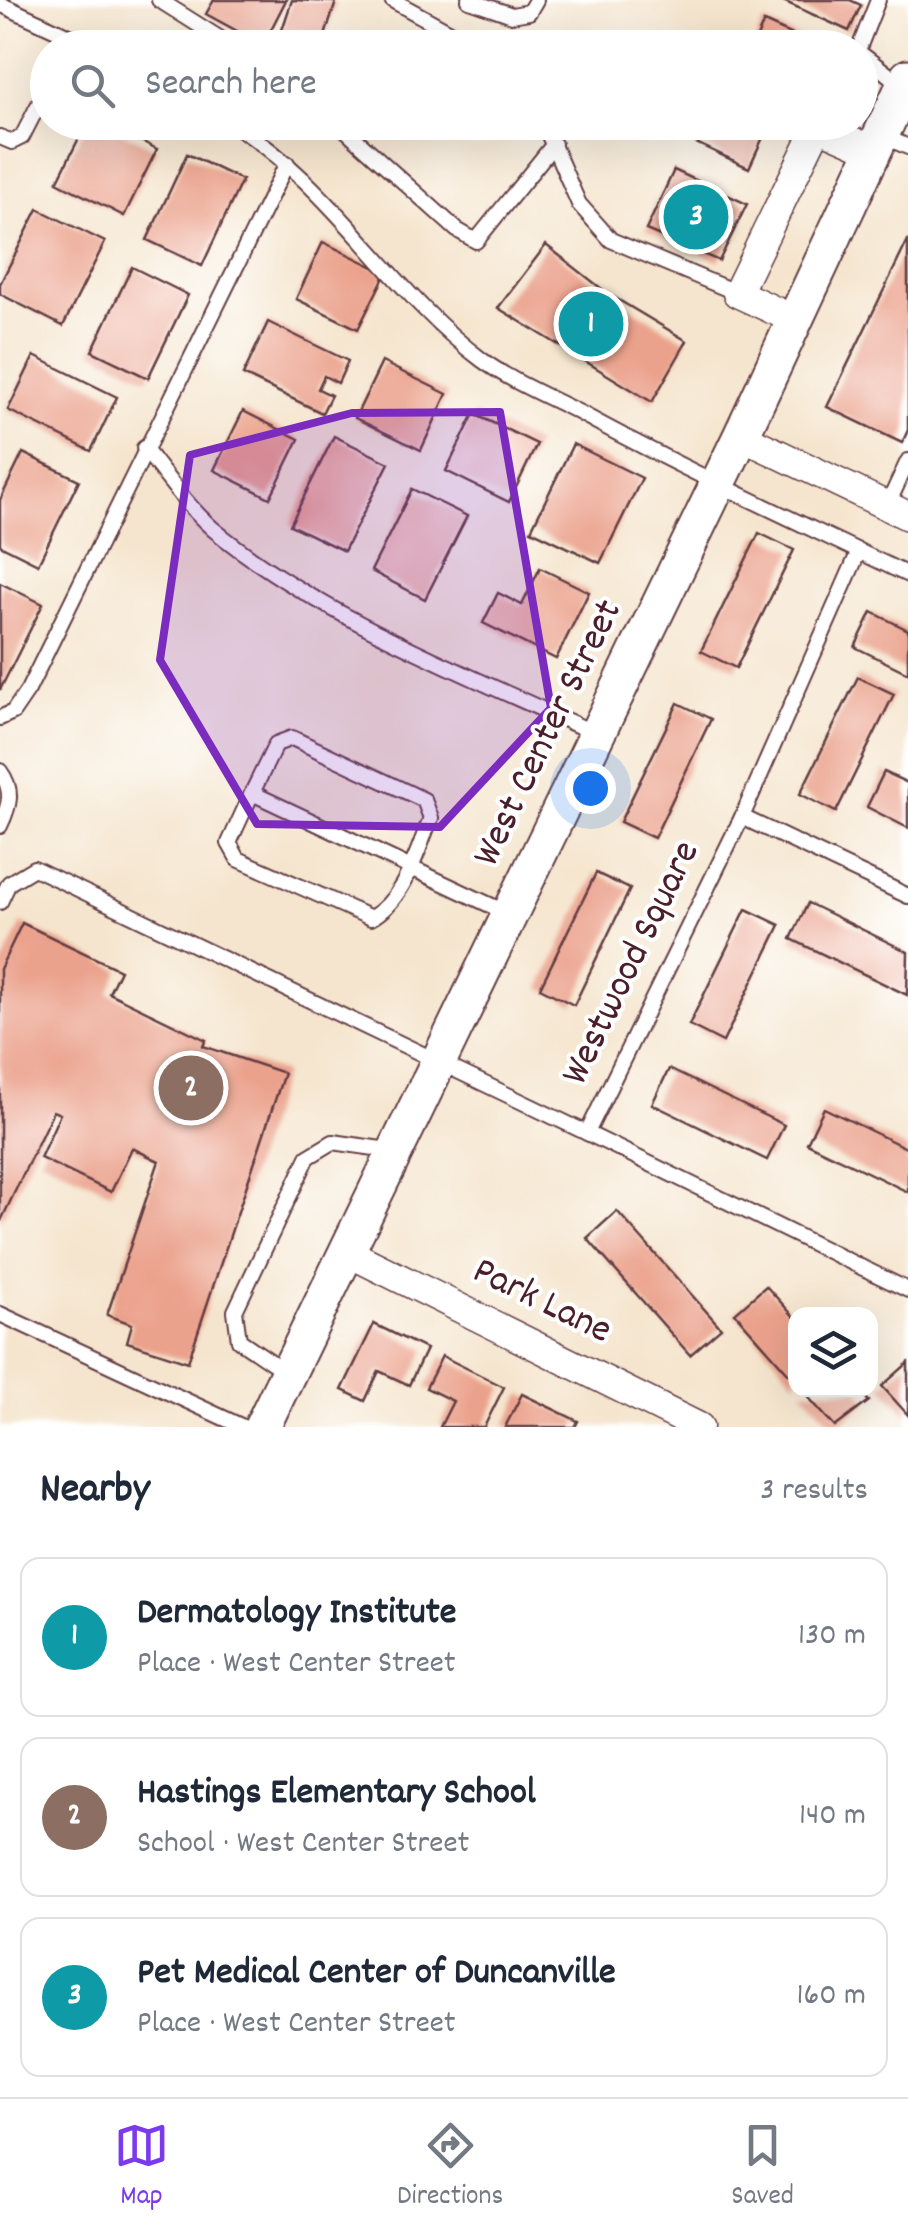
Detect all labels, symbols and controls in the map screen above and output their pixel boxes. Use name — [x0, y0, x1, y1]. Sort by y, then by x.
search box — [30, 30, 878, 140]
icon: search — [65, 58, 120, 113]
text: Search here — [145, 58, 317, 113]
pin: 3 — [664, 180, 728, 254]
pin: 1 — [558, 286, 624, 362]
street label: West Center Street — [461, 591, 639, 877]
your location — [565, 763, 616, 814]
street label: Westwood Square — [549, 832, 717, 1096]
pin: 2 — [158, 1050, 224, 1126]
street label: Park Lane — [462, 1245, 620, 1361]
map controls — [788, 1307, 878, 1397]
button: layers — [788, 1307, 878, 1397]
text: Nearby — [40, 1462, 150, 1522]
text: 3 results — [760, 1469, 868, 1515]
text: Dermatology Institute — [137, 1587, 456, 1642]
text: 1 — [71, 1614, 78, 1660]
text: 130 m — [798, 1614, 866, 1660]
text: Place · West Center Street — [137, 1642, 456, 1688]
text: Hastings Elementary School — [137, 1767, 536, 1822]
text: 2 — [68, 1794, 81, 1840]
text: 140 m — [799, 1794, 866, 1840]
text: School · West Center Street — [137, 1822, 469, 1868]
text: Pet Medical Center of Duncanville — [137, 1947, 616, 2002]
text: 3 — [67, 1974, 82, 2020]
text: 160 m — [797, 1974, 866, 2020]
text: Place · West Center Street — [137, 2002, 456, 2048]
tab: Map — [114, 2118, 169, 2218]
tab: Directions — [397, 2118, 503, 2218]
tab: Saved — [731, 2118, 794, 2218]

